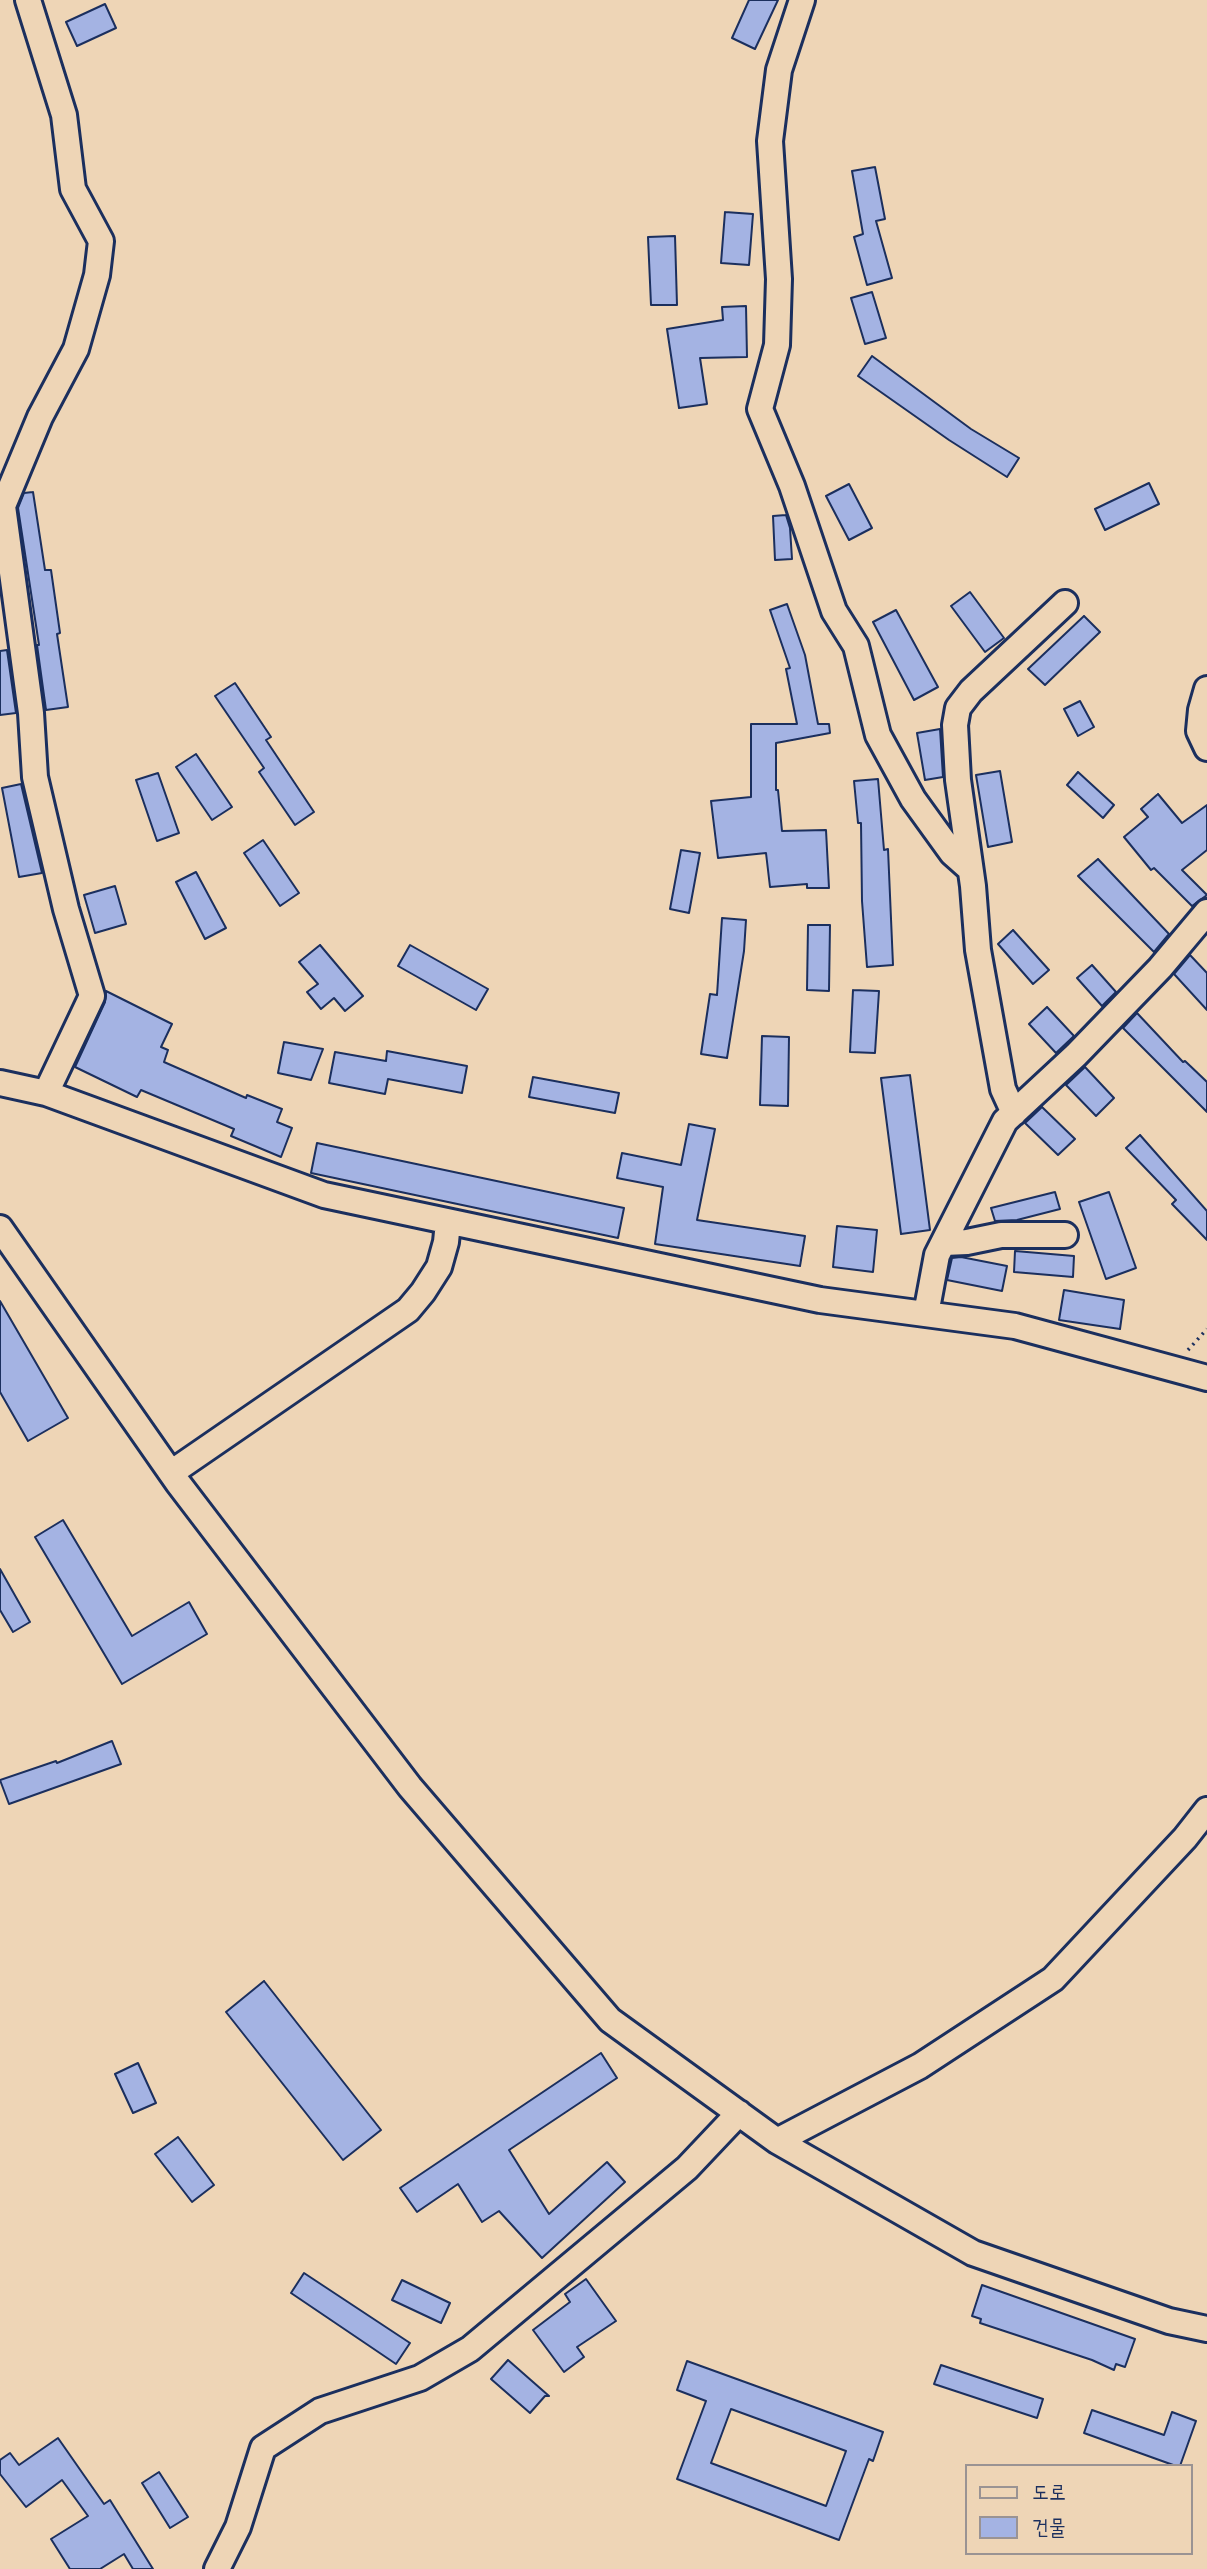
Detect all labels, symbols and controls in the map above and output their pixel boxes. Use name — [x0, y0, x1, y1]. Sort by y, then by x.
legend — [965, 2464, 1193, 2555]
text: 도로 — [1032, 2479, 1066, 2507]
text: 건물 — [1032, 2514, 1066, 2542]

